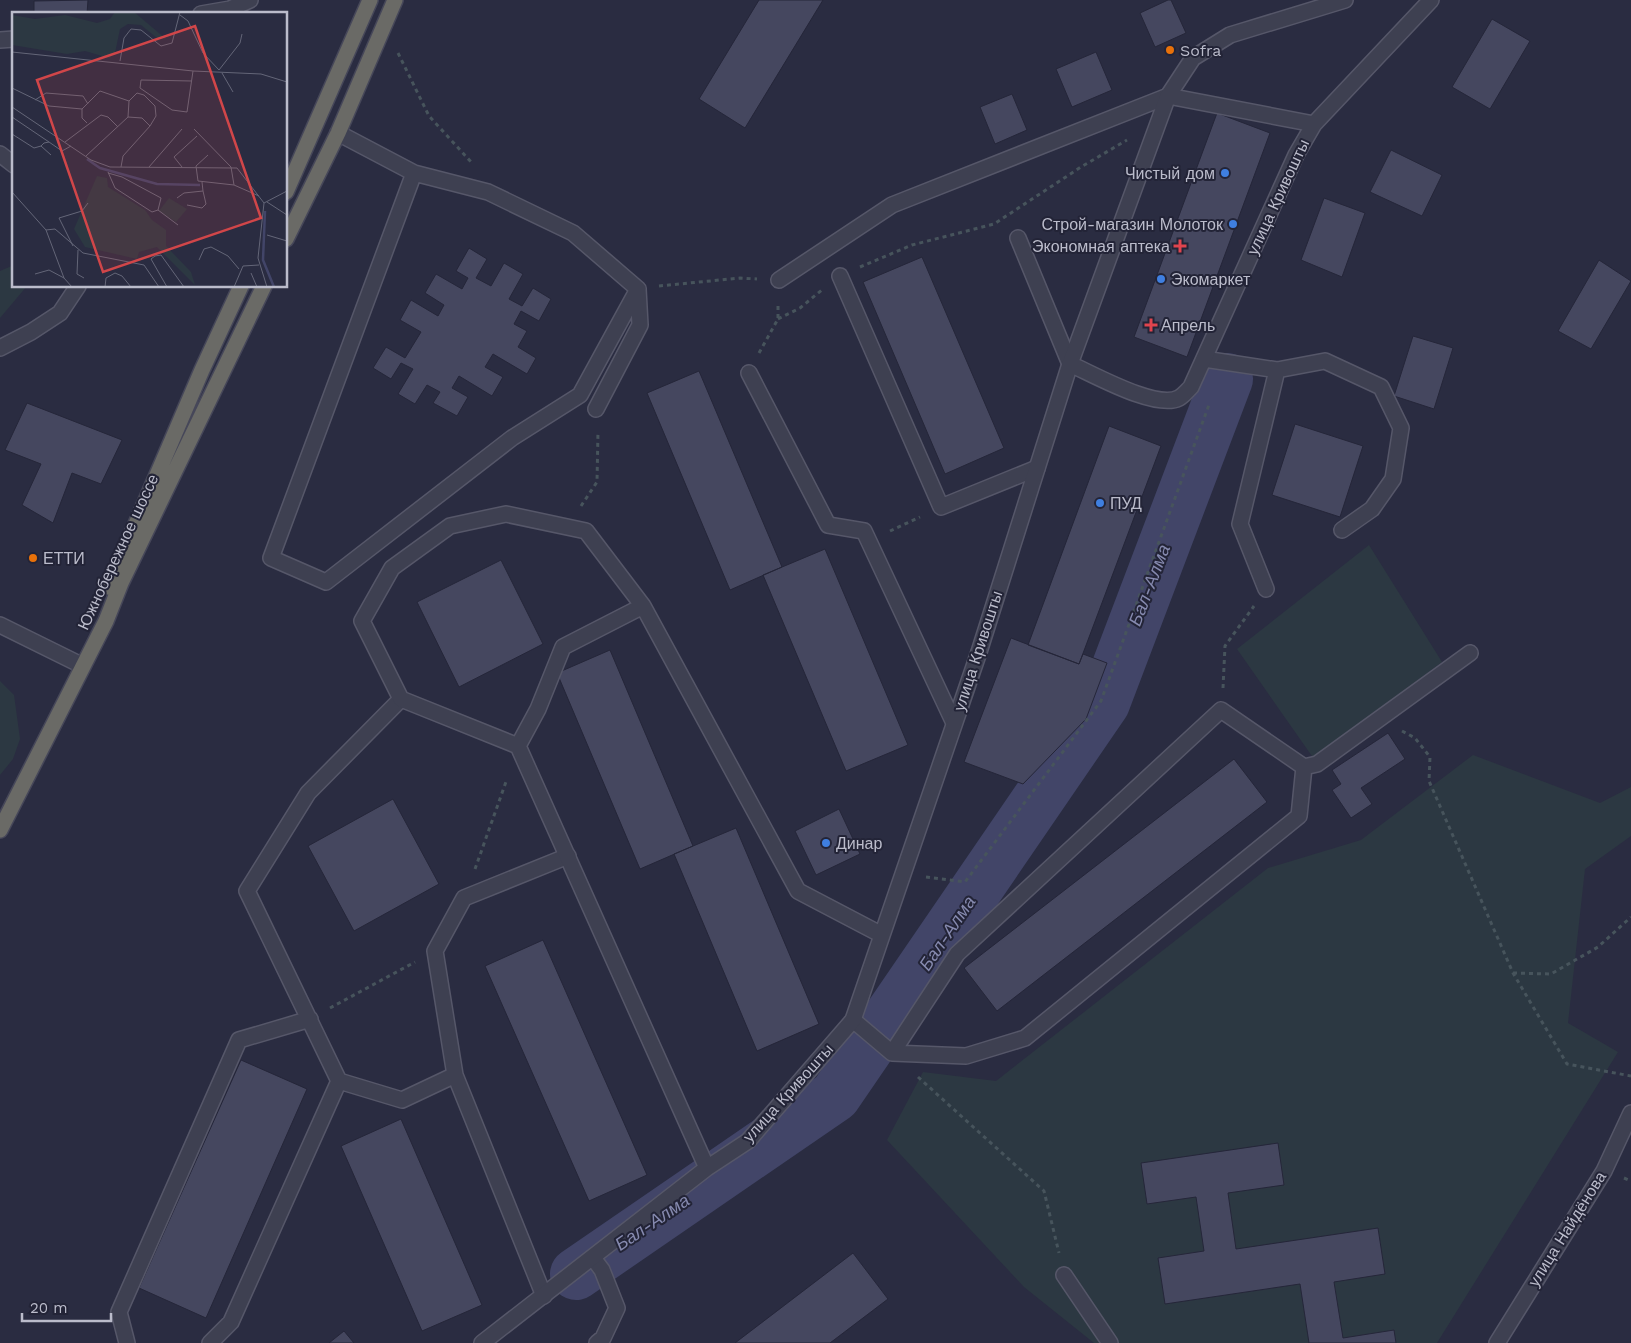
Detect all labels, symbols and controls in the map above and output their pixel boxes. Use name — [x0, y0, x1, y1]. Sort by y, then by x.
inset map — [12, 12, 288, 288]
place label: Sofra — [1180, 41, 1221, 60]
marker: Sofra — [1164, 44, 1176, 56]
street label: улица Кривошты — [1243, 136, 1313, 258]
place label: Чистый дом — [1125, 164, 1215, 183]
marker: Чистый дом — [1219, 167, 1231, 179]
place label: Строй-магазин Молоток — [1041, 215, 1224, 234]
marker: Строй-магазин Молоток — [1227, 218, 1239, 230]
place label: Экономная аптека — [1032, 237, 1170, 256]
marker: Экономная аптека — [1174, 240, 1186, 252]
place label: Экомаркет — [1171, 270, 1251, 289]
marker: Экомаркет — [1155, 273, 1167, 285]
place label: Апрель — [1161, 316, 1215, 335]
marker: Апрель — [1145, 319, 1157, 331]
street label: Южнобережное шоссе — [74, 471, 162, 633]
place label: ПУД — [1110, 494, 1142, 513]
marker: ПУД — [1094, 497, 1106, 509]
water label: Бал-Алма — [1124, 541, 1174, 629]
place label: ЕТТИ — [43, 549, 85, 568]
marker: ЕТТИ — [27, 552, 39, 564]
street label: улица Кривошты — [950, 588, 1006, 714]
place label: Динар — [836, 834, 883, 853]
marker: Динар — [820, 837, 832, 849]
water label: Бал-Алма — [914, 892, 980, 974]
street label: улица Кривошты — [739, 1040, 837, 1146]
street label: улица Найдёнова — [1524, 1168, 1610, 1290]
water label: Бал-Алма — [611, 1189, 693, 1255]
scale bar — [22, 1290, 111, 1322]
text: 20 m — [30, 1299, 68, 1317]

